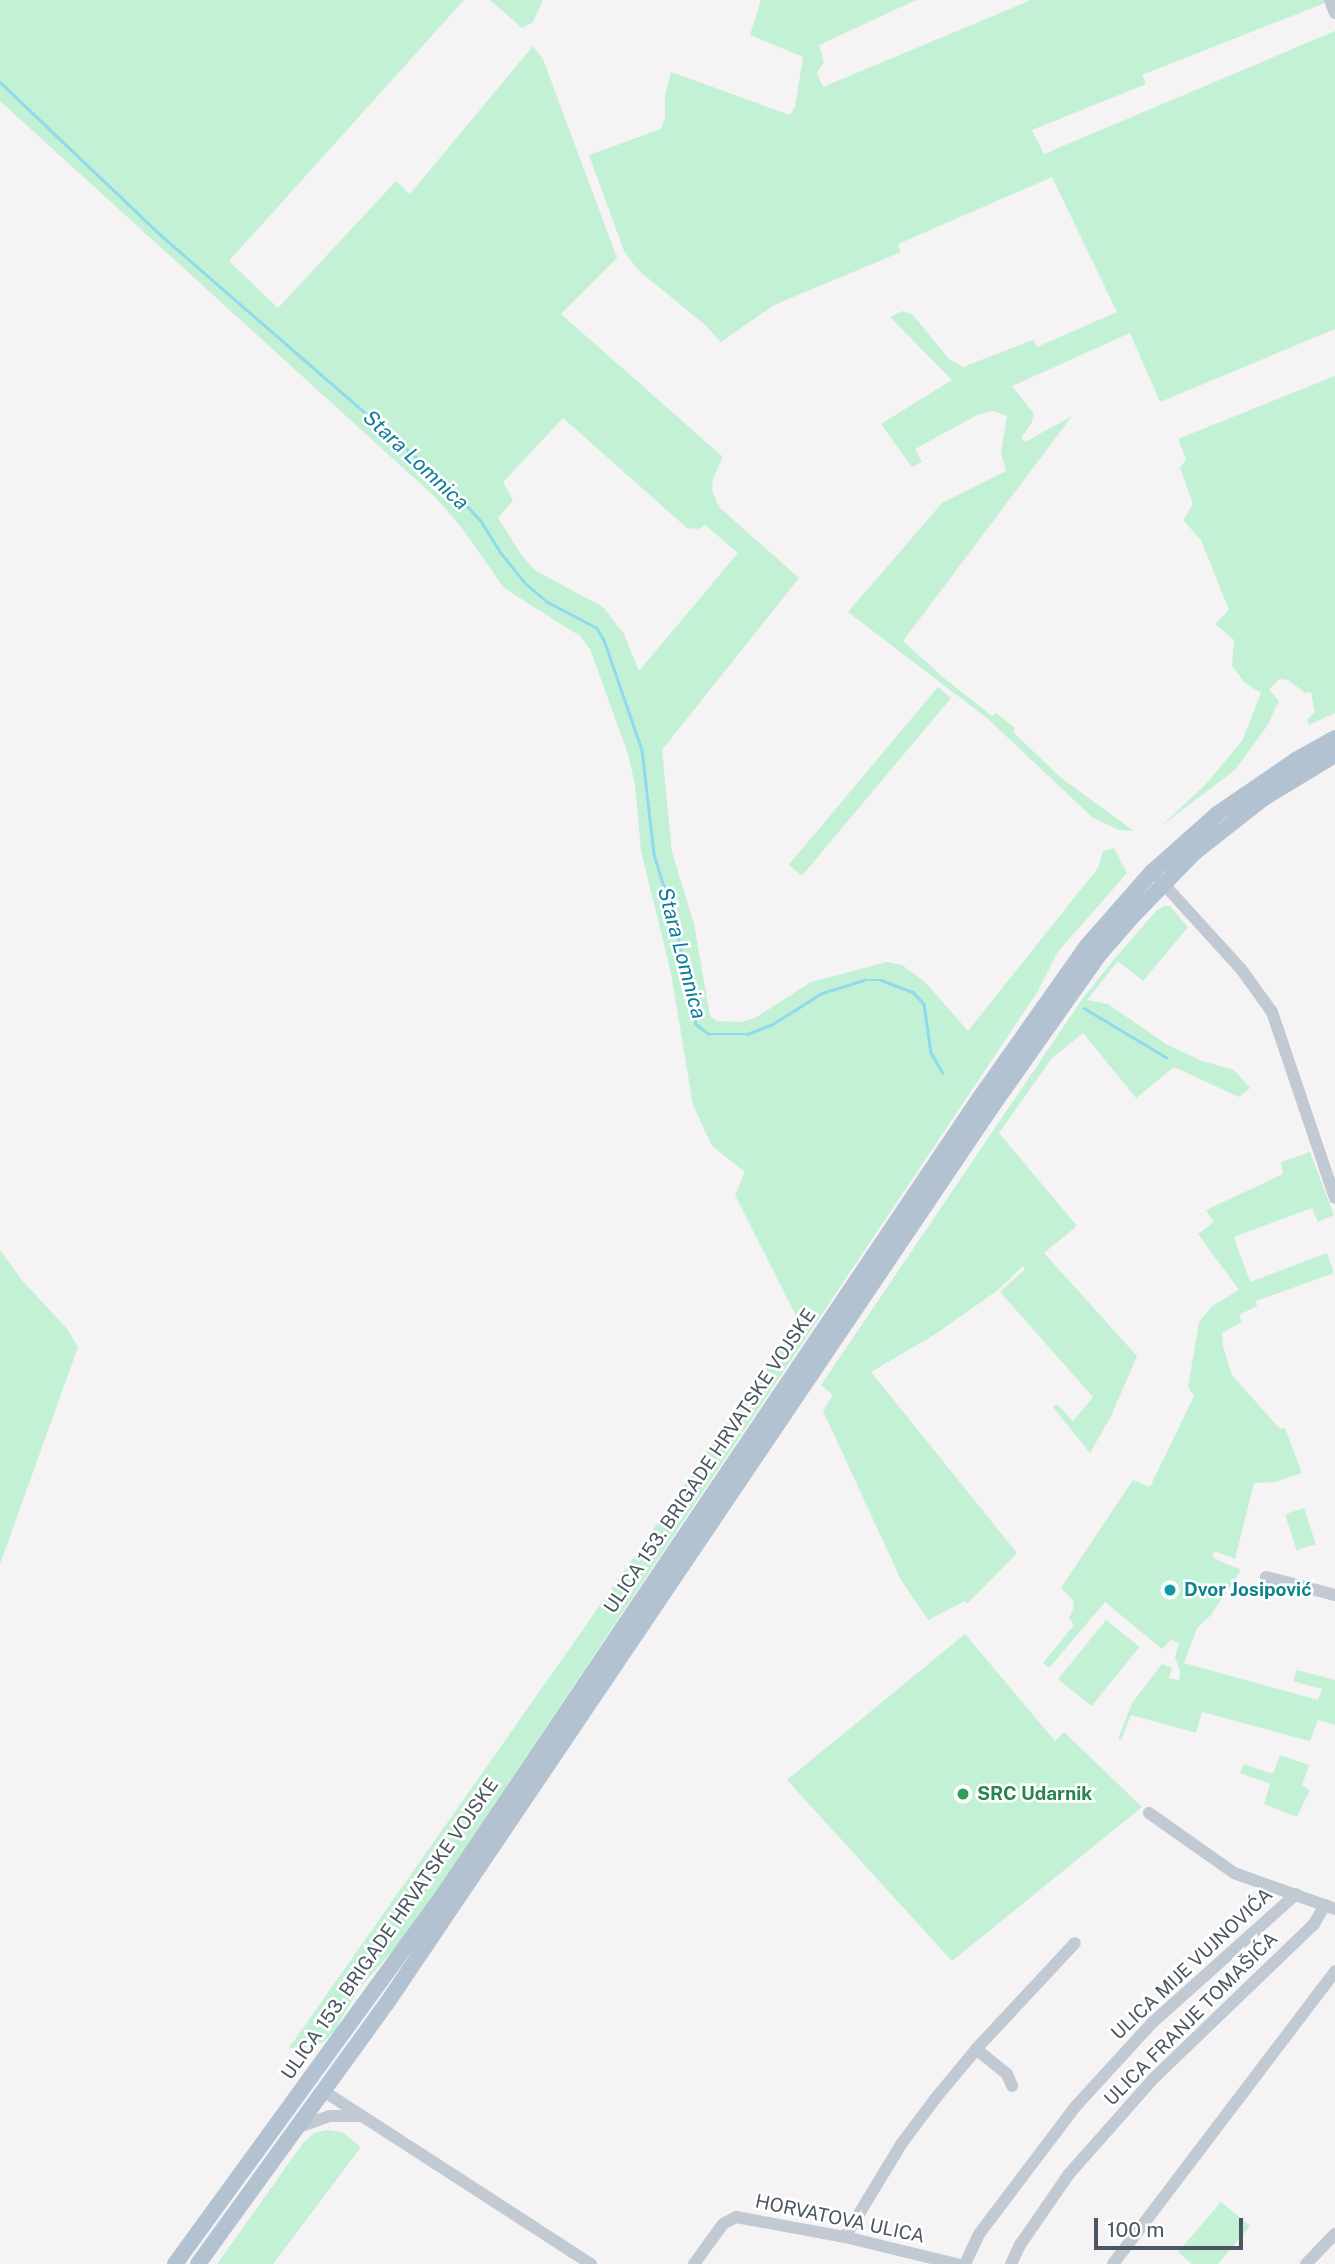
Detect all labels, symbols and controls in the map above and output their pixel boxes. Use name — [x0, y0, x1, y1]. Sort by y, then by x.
water label: Stara Lomnica — [358, 405, 474, 515]
water label: Stara Lomnica — [652, 884, 712, 1022]
street label: ULICA 153. BRIGADE HRVATSKE VOJSKE — [599, 1304, 821, 1618]
place label: Dvor Josipović — [1184, 1579, 1312, 1601]
marker: Dvor Josipović — [1162, 1582, 1178, 1598]
street label: ULICA 153. BRIGADE HRVATSKE VOJSKE — [277, 1774, 503, 2084]
place label: SRC Udarnik — [977, 1783, 1092, 1805]
marker: SRC Udarnik — [955, 1786, 971, 1802]
street label: ULICA MIJE VUJNOVIĆA — [1107, 1883, 1277, 2045]
street label: ULICA FRANJE TOMAŠIĆA — [1100, 1928, 1282, 2110]
street label: HORVATOVA ULICA — [753, 2190, 927, 2248]
scale bar — [1097, 2204, 1246, 2248]
text: 100 m — [1107, 2217, 1164, 2242]

